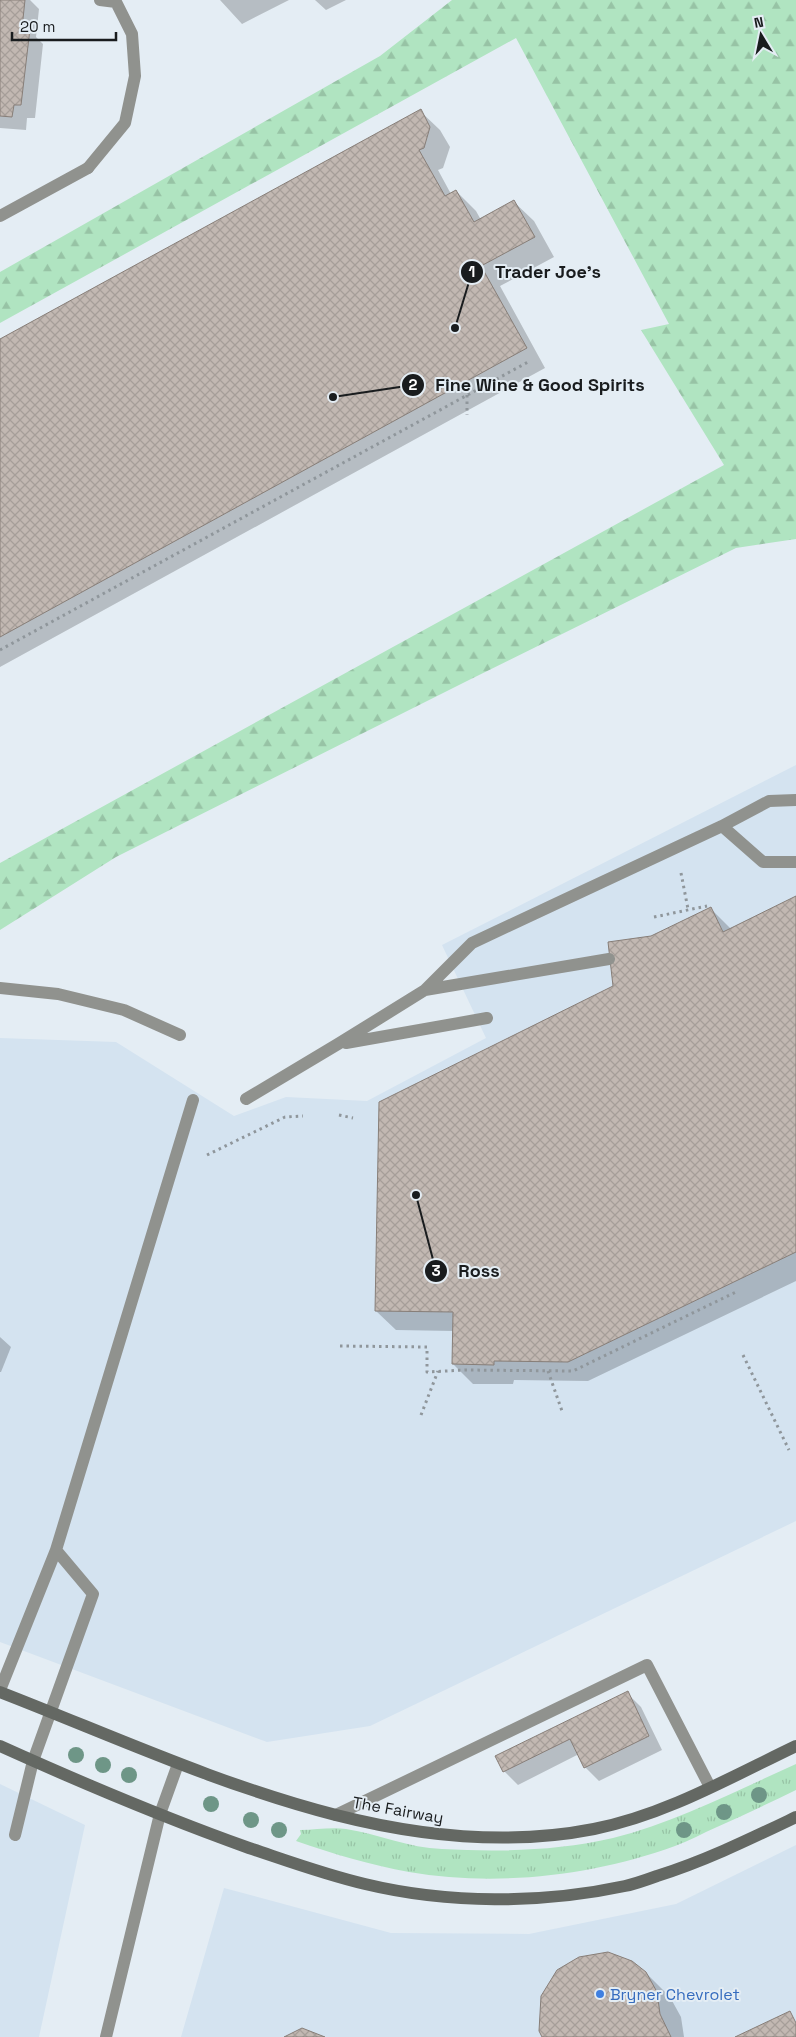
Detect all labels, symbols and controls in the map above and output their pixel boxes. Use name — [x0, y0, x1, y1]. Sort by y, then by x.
scale bar — [12, 10, 116, 42]
north arrow — [736, 10, 786, 60]
text: N — [753, 13, 765, 32]
text: 20 m — [20, 17, 55, 36]
callout: Trader Joe's — [460, 255, 611, 288]
text: Trader Joe's — [495, 260, 601, 283]
text: 1 — [469, 262, 475, 281]
callout: Fine Wine & Good Spirits — [400, 369, 655, 402]
text: Fine Wine & Good Spirits — [435, 373, 645, 396]
text: 2 — [409, 375, 418, 394]
callout: Ross — [424, 1254, 510, 1287]
text: Ross — [458, 1259, 500, 1282]
text: 3 — [431, 1261, 441, 1280]
street label: The Fairway — [351, 1792, 445, 1828]
place label: Bryner Chevrolet — [610, 1984, 740, 2005]
marker: Bryner Chevrolet — [594, 1988, 606, 2000]

